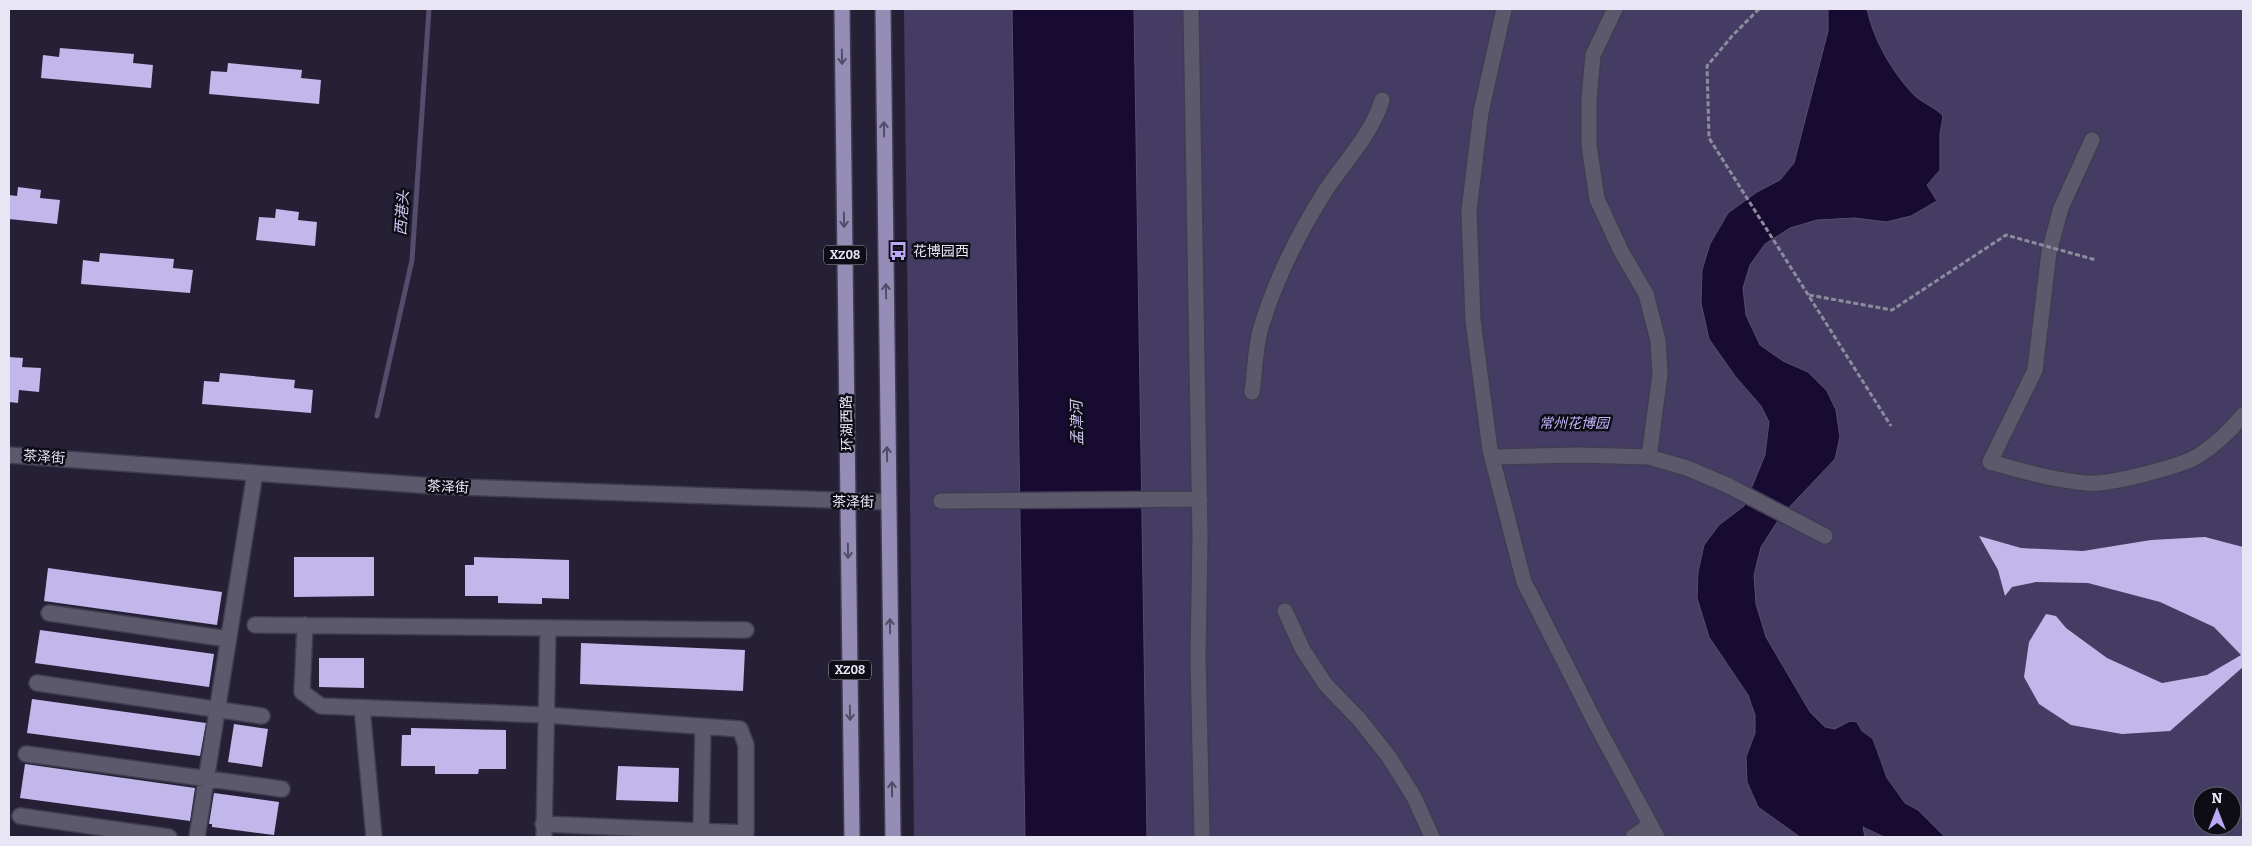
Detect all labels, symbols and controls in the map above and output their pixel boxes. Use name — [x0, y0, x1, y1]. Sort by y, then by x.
one-way arrow — [837, 49, 847, 65]
one-way arrow — [879, 121, 889, 137]
water label: 西港头 — [391, 189, 413, 236]
one-way arrow — [839, 212, 849, 228]
bus stop icon: 花博园西 — [887, 240, 909, 262]
place label: 花博园西 — [913, 243, 969, 260]
road number: XZ08 — [824, 246, 866, 264]
one-way arrow — [881, 283, 891, 300]
street label: 环湖西路 — [838, 395, 856, 451]
water label: 孟津河 — [1068, 397, 1086, 446]
park label: 常州花博园 — [1539, 415, 1611, 432]
one-way arrow — [882, 446, 892, 462]
street label: 茶泽街 — [22, 447, 66, 467]
street label: 茶泽街 — [427, 477, 469, 497]
street label: 茶泽街 — [832, 493, 874, 511]
one-way arrow — [843, 542, 853, 558]
one-way arrow — [885, 618, 894, 634]
road number: XZ08 — [829, 660, 871, 680]
one-way arrow — [845, 704, 855, 721]
one-way arrow — [887, 781, 897, 797]
north arrow — [2192, 786, 2242, 836]
text: N — [2212, 790, 2223, 807]

